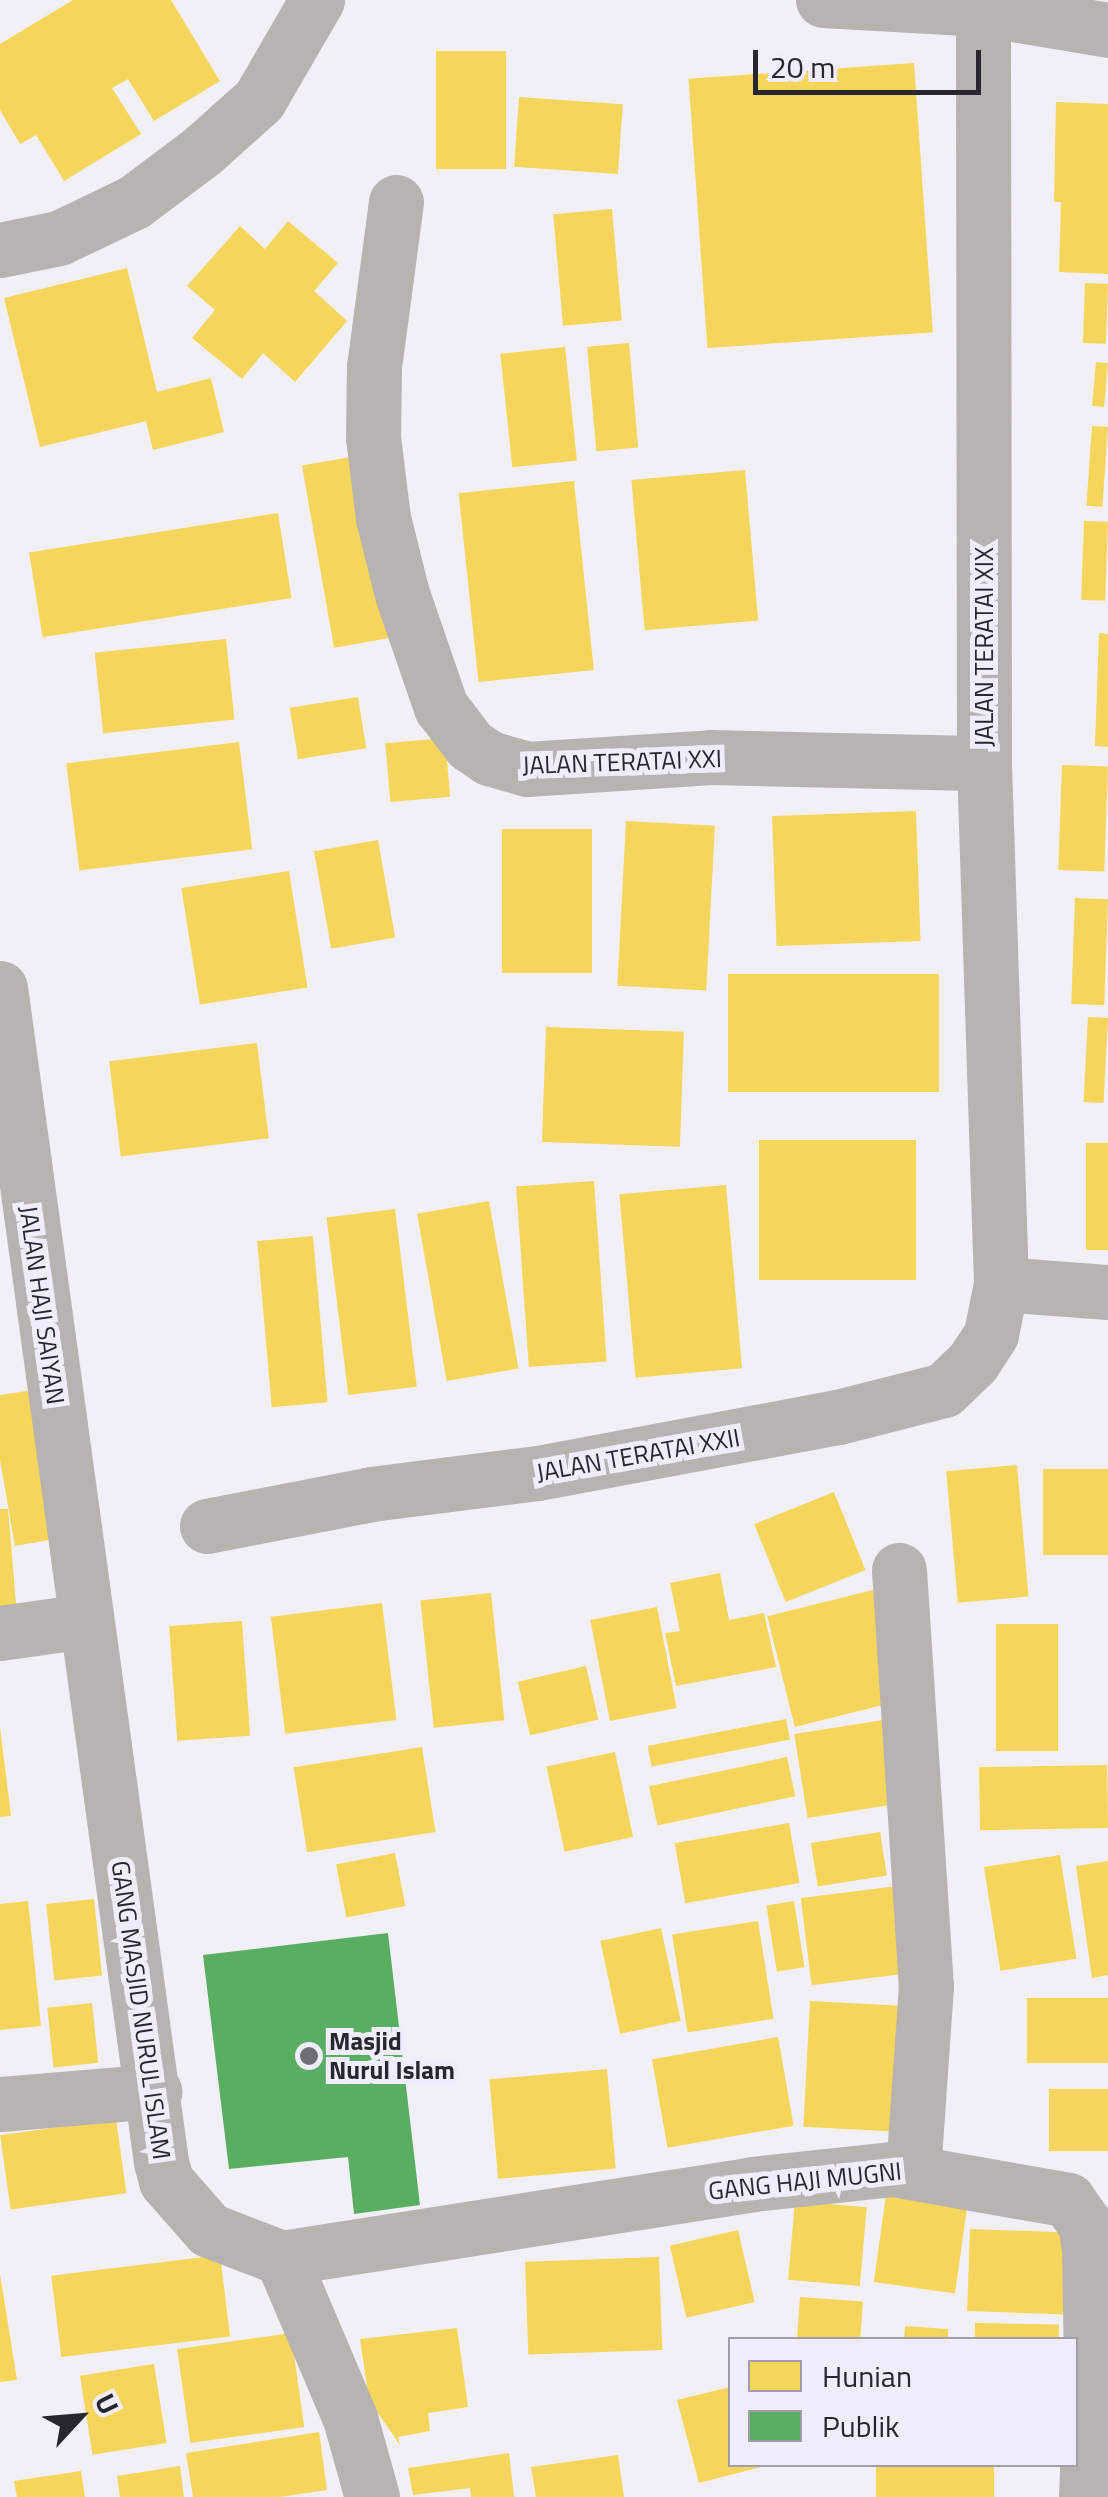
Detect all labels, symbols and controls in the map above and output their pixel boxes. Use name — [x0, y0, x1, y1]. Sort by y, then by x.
scale bar — [758, 30, 986, 92]
text: 20 m — [770, 44, 835, 90]
street label: JALAN TERATAI XIX — [969, 547, 999, 747]
street label: JALAN TERATAI XXI — [522, 744, 722, 780]
street label: JALAN HAJI SAIYAN — [13, 1204, 71, 1406]
street label: JALAN TERATAI XXII — [534, 1422, 742, 1488]
street label: GANG MASJID NURUL ISLAM — [105, 1859, 177, 2161]
place label: Masjid Nurul Islam — [329, 2027, 455, 2086]
marker: Masjid Nurul Islam — [298, 2045, 320, 2067]
street label: GANG HAJI MUGNI — [707, 2156, 903, 2206]
legend — [728, 2337, 1078, 2467]
text: Hunian — [822, 2353, 912, 2399]
north arrow — [30, 2367, 130, 2467]
text: U — [84, 2386, 131, 2421]
text: Publik — [822, 2403, 899, 2449]

